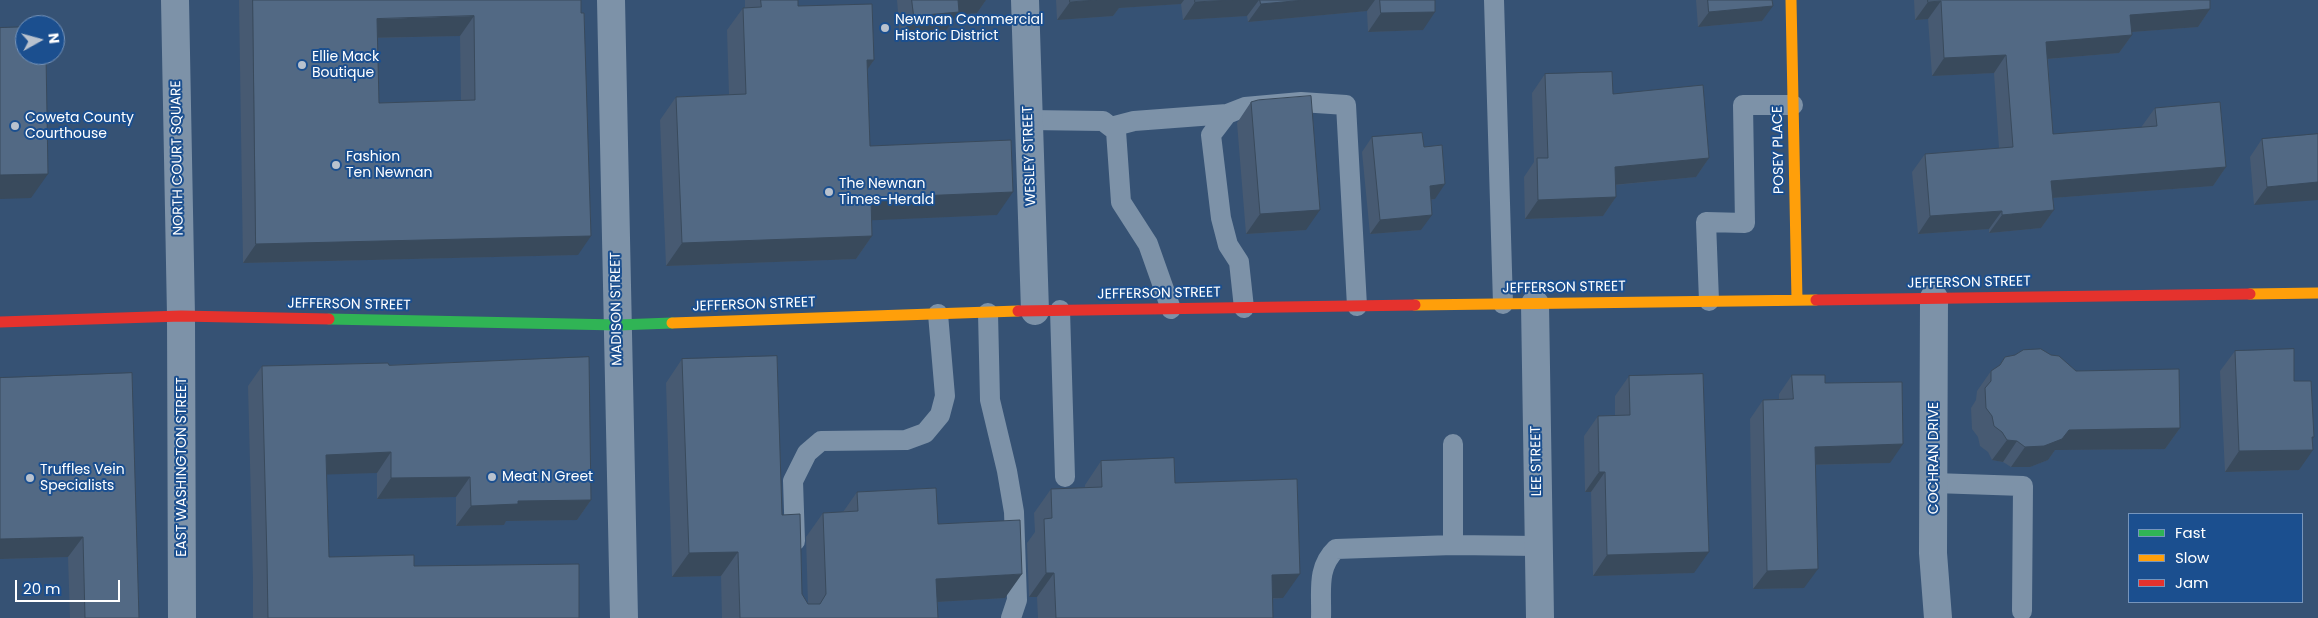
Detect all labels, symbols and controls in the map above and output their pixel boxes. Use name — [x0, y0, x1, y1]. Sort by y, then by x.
place label: Newnan Commercial Historic District — [895, 12, 1043, 44]
north arrow — [15, 15, 65, 65]
marker: Newnan Commercial Historic District — [879, 22, 891, 34]
text: N — [43, 32, 64, 45]
place label: Ellie Mack Boutique — [312, 49, 379, 82]
marker: Ellie Mack Boutique — [296, 59, 308, 71]
street label: NORTH COURT SQUARE — [168, 80, 188, 236]
street label: WESLEY STREET — [1020, 106, 1040, 206]
street label: POSEY PLACE — [1770, 106, 1788, 194]
place label: Coweta County Courthouse — [25, 110, 134, 142]
marker: Coweta County Courthouse — [9, 120, 21, 132]
place label: Fashion Ten Newnan — [346, 149, 432, 182]
marker: Fashion Ten Newnan — [330, 159, 342, 171]
place label: The Newnan Times-Herald — [839, 176, 934, 208]
marker: The Newnan Times-Herald — [823, 186, 835, 198]
street label: MADISON STREET — [608, 252, 626, 366]
street label: JEFFERSON STREET — [1907, 274, 2031, 292]
street label: JEFFERSON STREET — [1502, 279, 1626, 297]
street label: JEFFERSON STREET — [1097, 285, 1221, 303]
street label: JEFFERSON STREET — [692, 294, 816, 316]
street label: JEFFERSON STREET — [287, 296, 411, 314]
street label: EAST WASHINGTON STREET — [174, 377, 190, 557]
street label: COCHRAN DRIVE — [1926, 402, 1942, 514]
street label: LEE STREET — [1528, 426, 1546, 496]
place label: Truffles Vein Specialists — [40, 462, 125, 494]
place label: Meat N Greet — [502, 469, 593, 485]
marker: Meat N Greet — [486, 471, 498, 483]
marker: Truffles Vein Specialists — [24, 472, 36, 484]
legend — [2128, 513, 2303, 603]
text: Fast — [2175, 522, 2206, 543]
text: Slow — [2175, 547, 2209, 568]
scale bar — [18, 570, 122, 602]
text: Jam — [2175, 572, 2209, 593]
text: 20 m — [23, 578, 61, 599]

